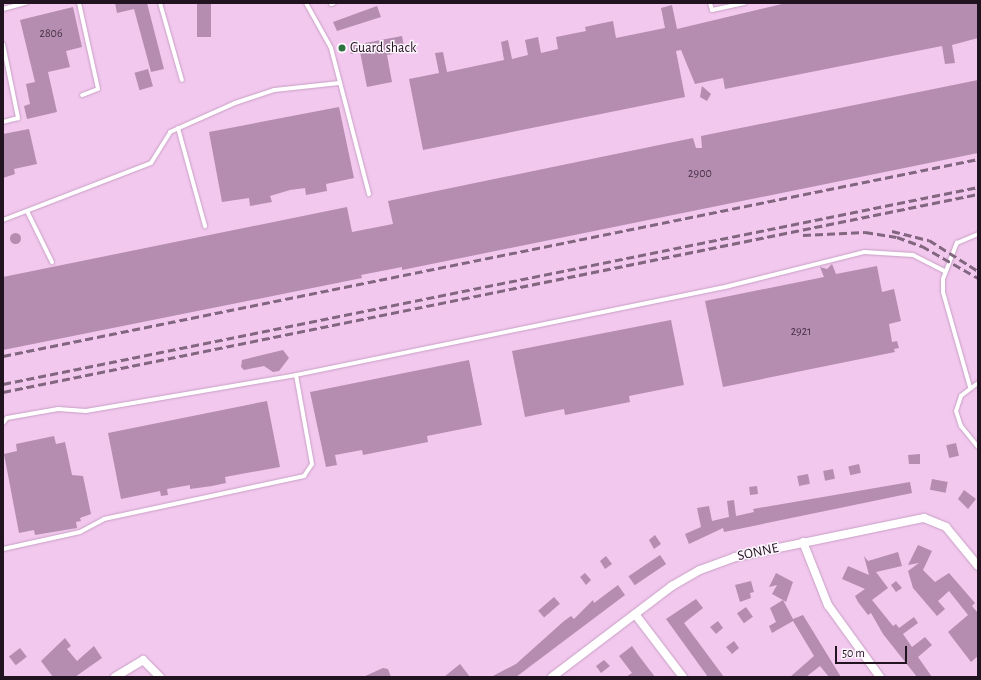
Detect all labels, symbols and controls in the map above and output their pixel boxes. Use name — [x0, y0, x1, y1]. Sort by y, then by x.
house number: 2806 — [39, 27, 63, 41]
place label: Guard shack — [350, 40, 416, 56]
marker: Guard shack — [337, 43, 347, 53]
house number: 2900 — [688, 167, 712, 181]
house number: 2921 — [791, 325, 811, 339]
street label: SONNE — [736, 539, 780, 565]
scale bar — [837, 638, 909, 664]
text: 50 m — [842, 647, 865, 659]

